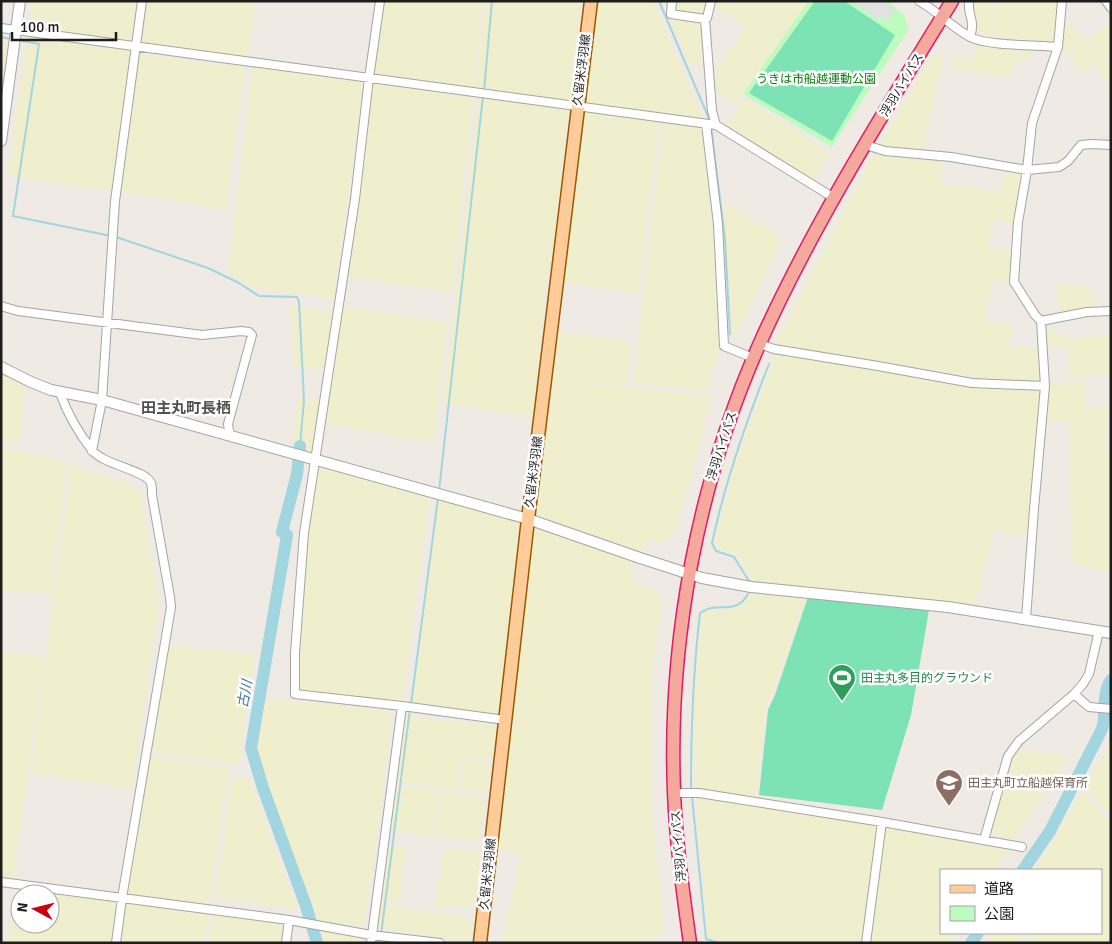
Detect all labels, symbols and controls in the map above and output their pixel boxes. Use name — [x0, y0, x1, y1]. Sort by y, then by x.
scale bar — [12, 10, 116, 42]
text: 100 m — [20, 18, 60, 36]
street label: 久留米浮羽線 — [570, 33, 594, 107]
street label: 浮羽バイパス — [877, 50, 927, 120]
park label: うきは市船越運動公園 — [756, 72, 876, 87]
district label: 田主丸町長栖 — [141, 399, 231, 417]
street label: 浮羽バイパス — [704, 410, 740, 482]
street label: 久留米浮羽線 — [522, 435, 546, 509]
sports icon: 田主丸多目的グラウンド — [827, 663, 857, 702]
place label: 田主丸多目的グラウンド — [861, 671, 993, 686]
water label: 古川 — [234, 677, 256, 709]
school or university icon: 田主丸町立船越保育所 — [934, 768, 964, 807]
place label: 田主丸町立船越保育所 — [968, 776, 1088, 791]
street label: 浮羽バイパス — [668, 810, 690, 882]
street label: 久留米浮羽線 — [477, 837, 499, 911]
legend — [940, 869, 1102, 934]
text: 道路 — [984, 880, 1014, 898]
north arrow — [10, 884, 60, 934]
text: N — [14, 902, 32, 913]
text: 公園 — [984, 905, 1014, 923]

